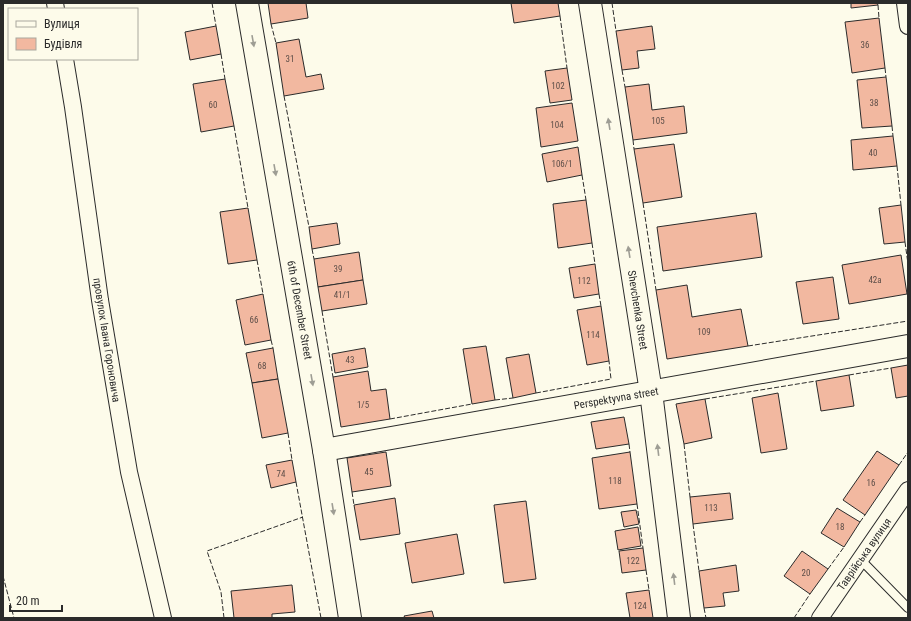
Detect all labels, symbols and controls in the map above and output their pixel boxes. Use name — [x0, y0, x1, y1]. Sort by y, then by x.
legend — [8, 8, 138, 60]
text: Вулиця — [44, 17, 80, 31]
one-way arrow — [250, 35, 256, 48]
text: Будівля — [44, 37, 82, 51]
house number: 36 — [861, 40, 869, 50]
house number: 31 — [286, 54, 294, 64]
house number: 102 — [551, 81, 565, 91]
house number: 38 — [870, 98, 878, 108]
house number: 60 — [209, 100, 217, 110]
house number: 105 — [651, 116, 665, 126]
one-way arrow — [606, 118, 612, 130]
house number: 104 — [550, 120, 564, 130]
house number: 40 — [869, 148, 877, 158]
house number: 106/1 — [551, 159, 573, 169]
one-way arrow — [273, 163, 279, 176]
one-way arrow — [626, 246, 632, 259]
street label: 6th of December Street — [284, 260, 315, 361]
house number: 39 — [334, 264, 342, 274]
street label: Shevchenka Street — [625, 269, 650, 351]
house number: 42а — [868, 275, 882, 285]
house number: 112 — [577, 276, 591, 286]
street label: провулок Івана Гороновича — [90, 277, 123, 403]
house number: 41/1 — [334, 290, 350, 300]
house number: 66 — [250, 315, 258, 325]
house number: 109 — [697, 327, 711, 337]
house number: 114 — [586, 330, 600, 340]
house number: 43 — [346, 355, 354, 365]
house number: 68 — [258, 361, 266, 371]
one-way arrow — [309, 374, 315, 387]
street label: Perspektyvna street — [573, 385, 659, 412]
house number: 1/5 — [357, 400, 370, 410]
one-way arrow — [655, 444, 661, 456]
house number: 45 — [365, 467, 374, 477]
house number: 74 — [277, 469, 286, 479]
house number: 118 — [608, 476, 622, 486]
house number: 16 — [867, 478, 875, 488]
one-way arrow — [330, 503, 336, 515]
house number: 113 — [704, 503, 718, 513]
street label: Таврійська вулиця — [835, 516, 894, 593]
house number: 18 — [836, 522, 844, 532]
house number: 122 — [626, 556, 640, 566]
house number: 20 — [802, 568, 810, 578]
one-way arrow — [671, 573, 677, 585]
scale bar — [10, 587, 62, 613]
text: 20 m — [16, 594, 40, 608]
house number: 124 — [633, 601, 647, 611]

